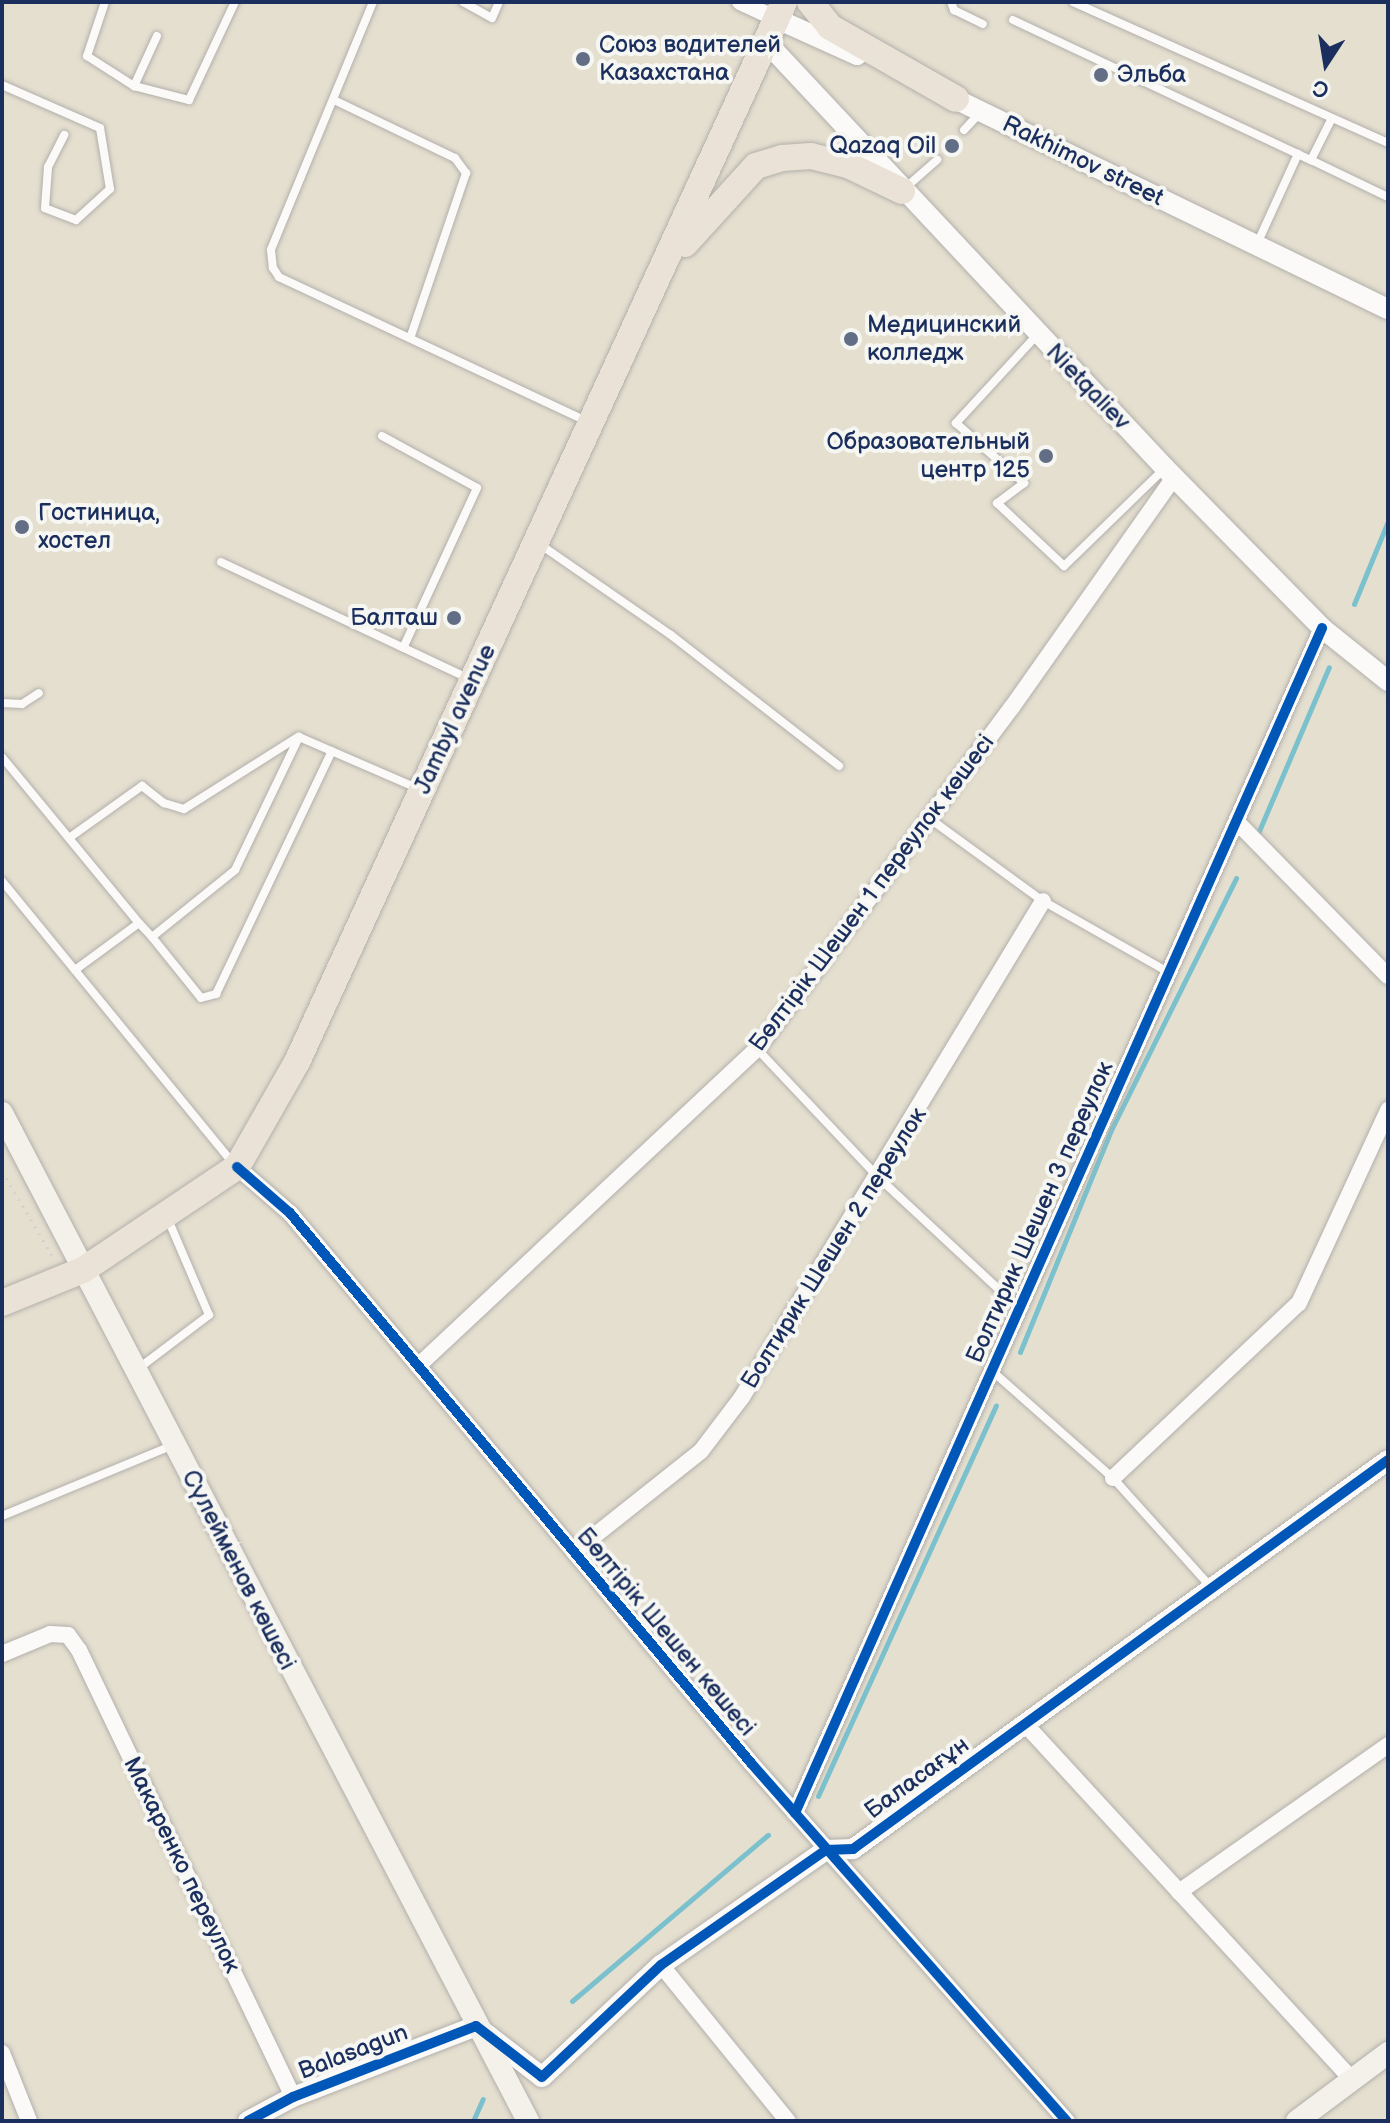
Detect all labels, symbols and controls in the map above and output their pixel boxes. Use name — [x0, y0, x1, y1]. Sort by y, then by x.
north arrow — [1286, 24, 1366, 104]
place label: Союз водителей Казахстана — [599, 31, 781, 87]
marker: Союз водителей Казахстана — [574, 50, 592, 68]
place label: Эльба — [1117, 61, 1186, 89]
marker: Эльба — [1092, 66, 1110, 84]
text: С — [1311, 73, 1331, 103]
street label: Rakhimov street — [998, 110, 1168, 212]
place label: Qazaq Oil — [829, 132, 936, 160]
marker: Qazaq Oil — [943, 137, 961, 155]
place label: Медицинский колледж — [867, 311, 1021, 367]
marker: Медицинский колледж — [842, 330, 860, 348]
street label: Nietqaliev — [1040, 338, 1136, 436]
place label: Образовательный центр 125 — [826, 428, 1030, 484]
marker: Образовательный центр 125 — [1037, 447, 1055, 465]
place label: Гостиница, хостел — [38, 499, 160, 555]
marker: Гостиница, хостел — [13, 518, 31, 536]
place label: Балташ — [350, 604, 438, 632]
marker: Балташ — [445, 609, 463, 627]
street label: Jambyl avenue — [408, 640, 502, 798]
street label: Бөлтірік Шешен 1 переулок көшесі — [743, 729, 1001, 1057]
street label: Болтирик Шешен 3 переулок — [960, 1057, 1120, 1367]
street label: Болтирик Шешен 2 переулок — [735, 1102, 933, 1394]
street label: Сүлейменов көшесі — [176, 1465, 302, 1675]
street label: Бөлтірік Шешен көшесі — [570, 1522, 762, 1742]
street label: Баласағұн — [859, 1731, 975, 1825]
street label: Макаренко переулок — [117, 1752, 247, 1978]
street label: Balasagun — [294, 2018, 412, 2086]

